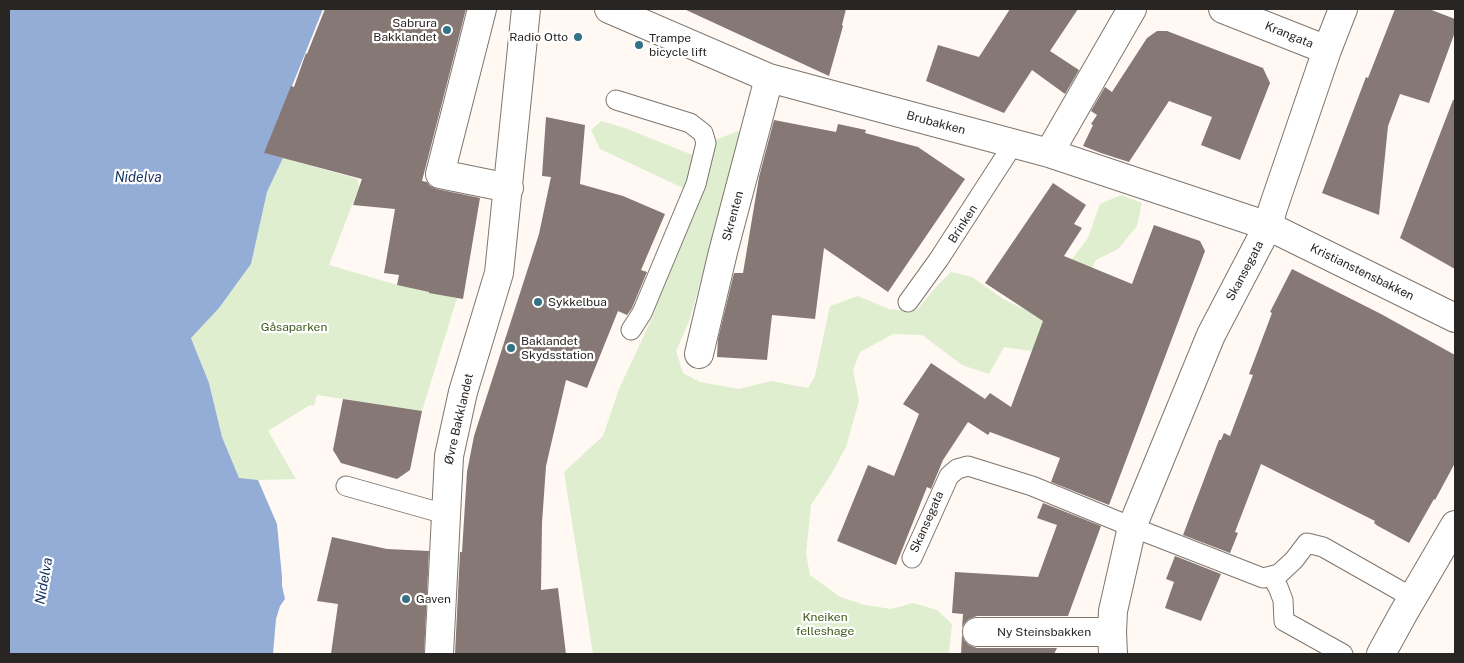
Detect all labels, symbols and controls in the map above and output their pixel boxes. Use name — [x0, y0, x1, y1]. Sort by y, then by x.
place label: Sabrura Bakklandet — [373, 16, 437, 44]
street label: Krangata — [1263, 19, 1315, 51]
marker: Sabrura Bakklandet — [441, 24, 453, 36]
place label: Radio Otto — [509, 30, 568, 44]
marker: Radio Otto — [572, 31, 584, 43]
place label: Trampe bicycle lift — [649, 31, 707, 59]
marker: Trampe bicycle lift — [633, 39, 645, 51]
street label: Brubakken — [905, 108, 967, 138]
water label: Nidelva — [114, 170, 162, 186]
street label: Skrenten — [719, 189, 747, 243]
street label: Brinken — [945, 202, 981, 246]
street label: Skansegata — [1223, 239, 1267, 303]
street label: Kristianstensbakken — [1308, 241, 1416, 303]
place label: Sykkelbua — [548, 295, 607, 309]
marker: Sykkelbua — [532, 296, 544, 308]
park label: Gåsaparken — [261, 320, 327, 334]
place label: Baklandet Skydsstation — [521, 334, 594, 362]
marker: Baklandet Skydsstation — [505, 342, 517, 354]
street label: Øvre Bakklandet — [442, 372, 476, 466]
street label: Skansegata — [907, 489, 947, 555]
water label: Nidelva — [32, 556, 56, 606]
place label: Gaven — [416, 592, 451, 606]
marker: Gaven — [400, 593, 412, 605]
park label: Kneiken felleshage — [796, 610, 854, 638]
street label: Ny Steinsbakken — [997, 625, 1091, 639]

